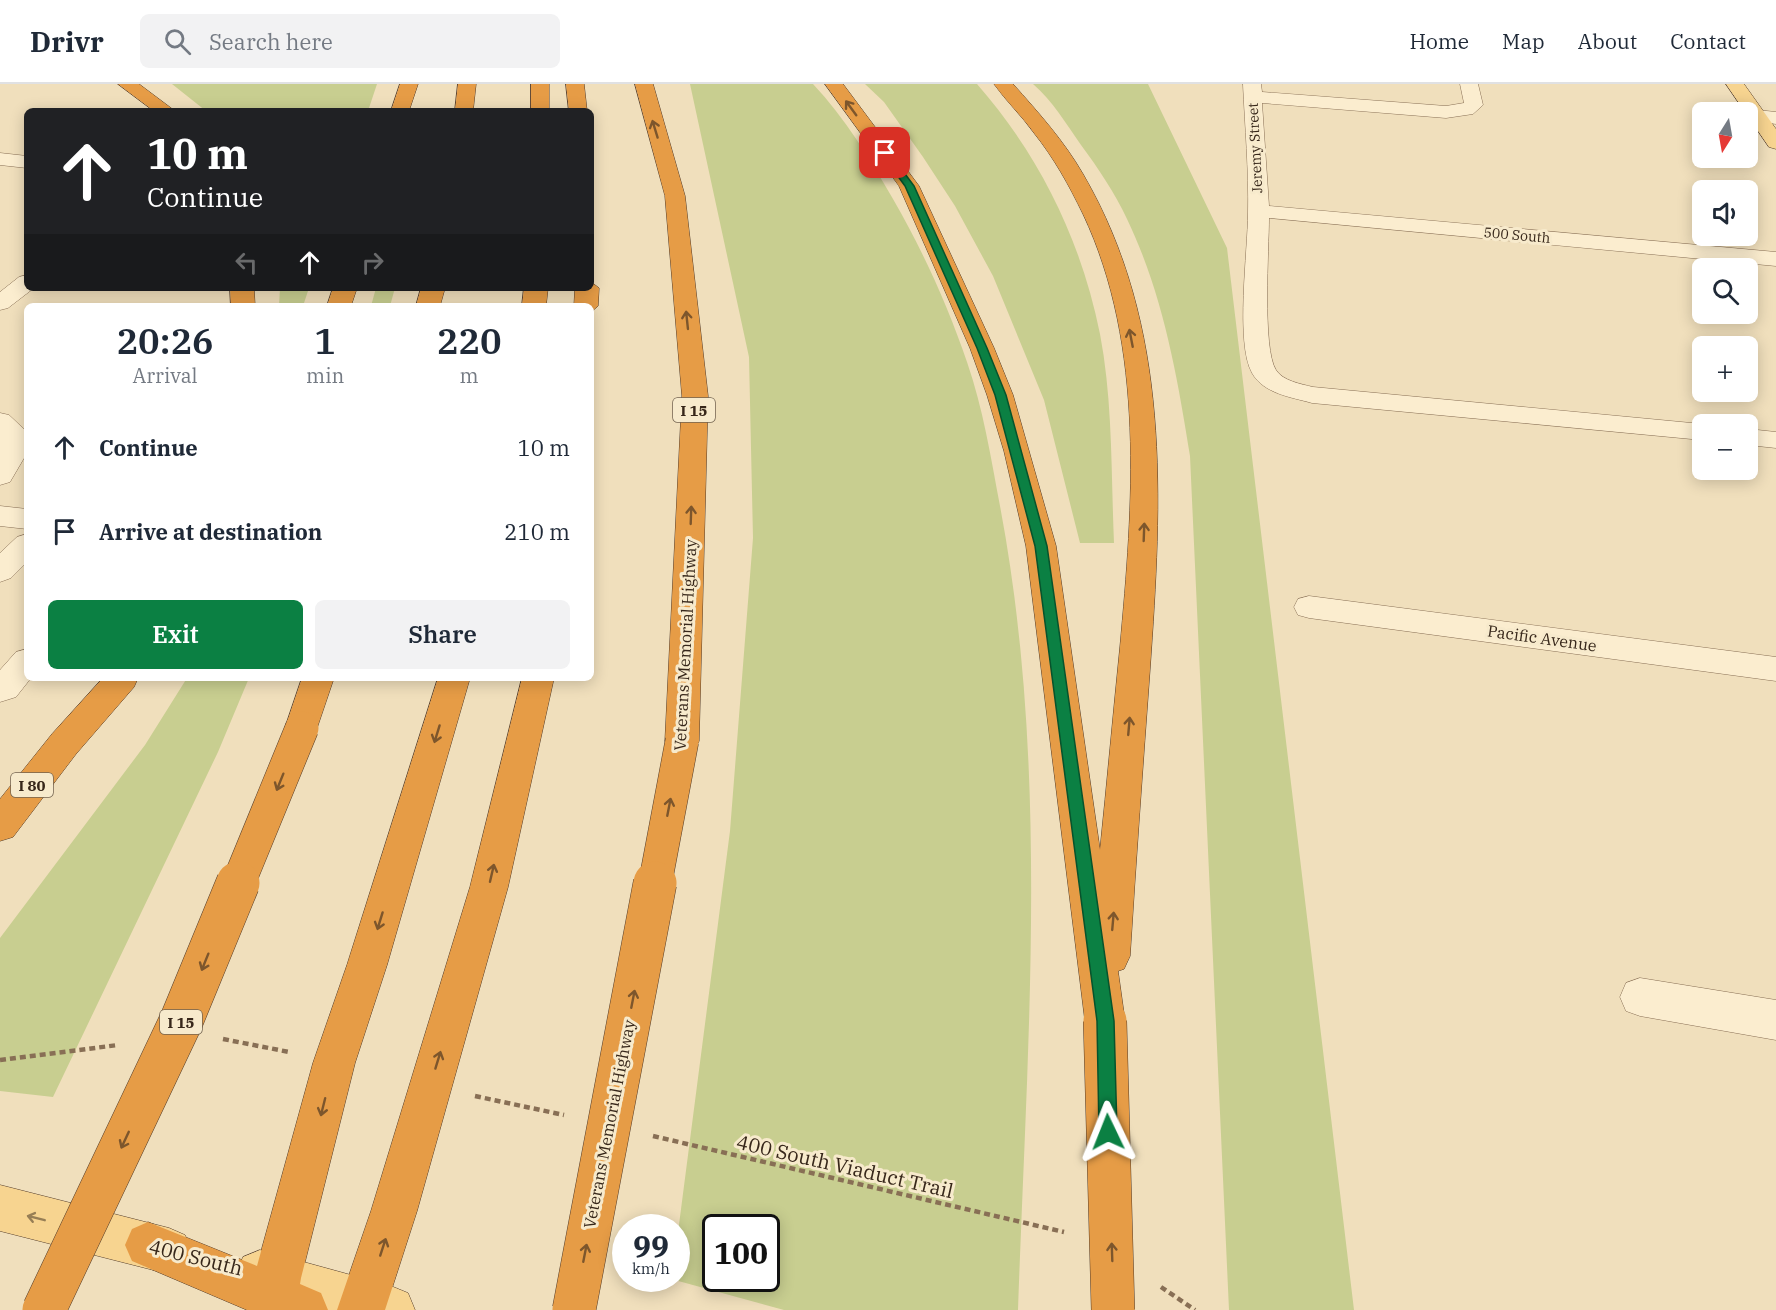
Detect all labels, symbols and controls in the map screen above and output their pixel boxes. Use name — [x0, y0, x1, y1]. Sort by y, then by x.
search box — [140, 14, 560, 68]
text: Drivr — [30, 23, 104, 60]
icon: search — [161, 25, 194, 58]
text: Search here — [209, 27, 333, 56]
text: Home — [1409, 27, 1469, 55]
text: Map — [1502, 27, 1545, 55]
text: About — [1578, 27, 1637, 55]
text: Contact — [1670, 27, 1746, 55]
one-way arrow — [845, 100, 857, 116]
street label: Jeremy Street — [1244, 102, 1266, 194]
north arrow — [1692, 102, 1758, 168]
map controls — [1692, 102, 1758, 480]
one-way arrow — [649, 120, 660, 139]
text: 10 m — [147, 126, 248, 181]
pin — [859, 127, 910, 178]
icon: ahead — [48, 132, 126, 210]
icon: arrive — [868, 136, 901, 169]
text: Continue — [147, 179, 263, 214]
button: sound — [1692, 180, 1758, 246]
street label: 500 South — [1483, 223, 1551, 247]
icon: left — [230, 246, 263, 279]
icon: ahead — [293, 246, 326, 279]
icon: right — [356, 246, 389, 279]
button: search — [1692, 258, 1758, 324]
one-way arrow — [681, 311, 692, 331]
text: 20:26 — [116, 317, 214, 364]
text: 1 — [314, 317, 336, 364]
text: 220 — [437, 317, 502, 364]
one-way arrow — [1125, 329, 1136, 348]
button: + — [1692, 336, 1758, 402]
text: Arrival — [132, 362, 198, 389]
text: min — [306, 362, 344, 389]
text: m — [460, 362, 479, 389]
road number: I 15 — [673, 398, 715, 422]
button: − — [1692, 414, 1758, 480]
icon: ahead — [48, 431, 81, 464]
text: Continue — [99, 433, 198, 462]
text: 10 m — [518, 433, 570, 462]
one-way arrow — [686, 505, 697, 525]
icon: arrive — [48, 515, 81, 548]
text: Arrive at destination — [99, 517, 322, 546]
text: 210 m — [504, 517, 570, 546]
one-way arrow — [1139, 523, 1150, 542]
street label: Veterans Memorial Highway — [669, 538, 701, 751]
button: Exit — [48, 600, 303, 669]
button: Share — [315, 600, 570, 669]
street label: Pacific Avenue — [1486, 620, 1598, 656]
one-way arrow — [1124, 717, 1135, 737]
one-way arrow — [431, 724, 442, 743]
one-way arrow — [274, 772, 285, 791]
road number: I 80 — [11, 773, 53, 797]
one-way arrow — [664, 798, 675, 818]
one-way arrow — [487, 863, 499, 882]
one-way arrow — [374, 911, 385, 930]
one-way arrow — [1108, 911, 1119, 931]
one-way arrow — [199, 953, 210, 971]
one-way arrow — [628, 990, 639, 1009]
road number: I 15 — [160, 1010, 202, 1034]
street label: Veterans Memorial Highway — [579, 1018, 639, 1230]
one-way arrow — [433, 1051, 444, 1070]
one-way arrow — [317, 1097, 328, 1116]
position arrow — [1076, 1100, 1140, 1164]
street label: 400 South Viaduct Trail — [734, 1128, 956, 1204]
one-way arrow — [118, 1130, 130, 1148]
one-way arrow — [27, 1211, 46, 1223]
speed limit sign: 100 — [702, 1214, 780, 1292]
text: 99 — [633, 1226, 669, 1265]
street label: 400 South — [146, 1232, 246, 1282]
one-way arrow — [378, 1238, 389, 1257]
one-way arrow — [1106, 1242, 1117, 1262]
one-way arrow — [580, 1243, 591, 1263]
text: km/h — [632, 1259, 670, 1278]

